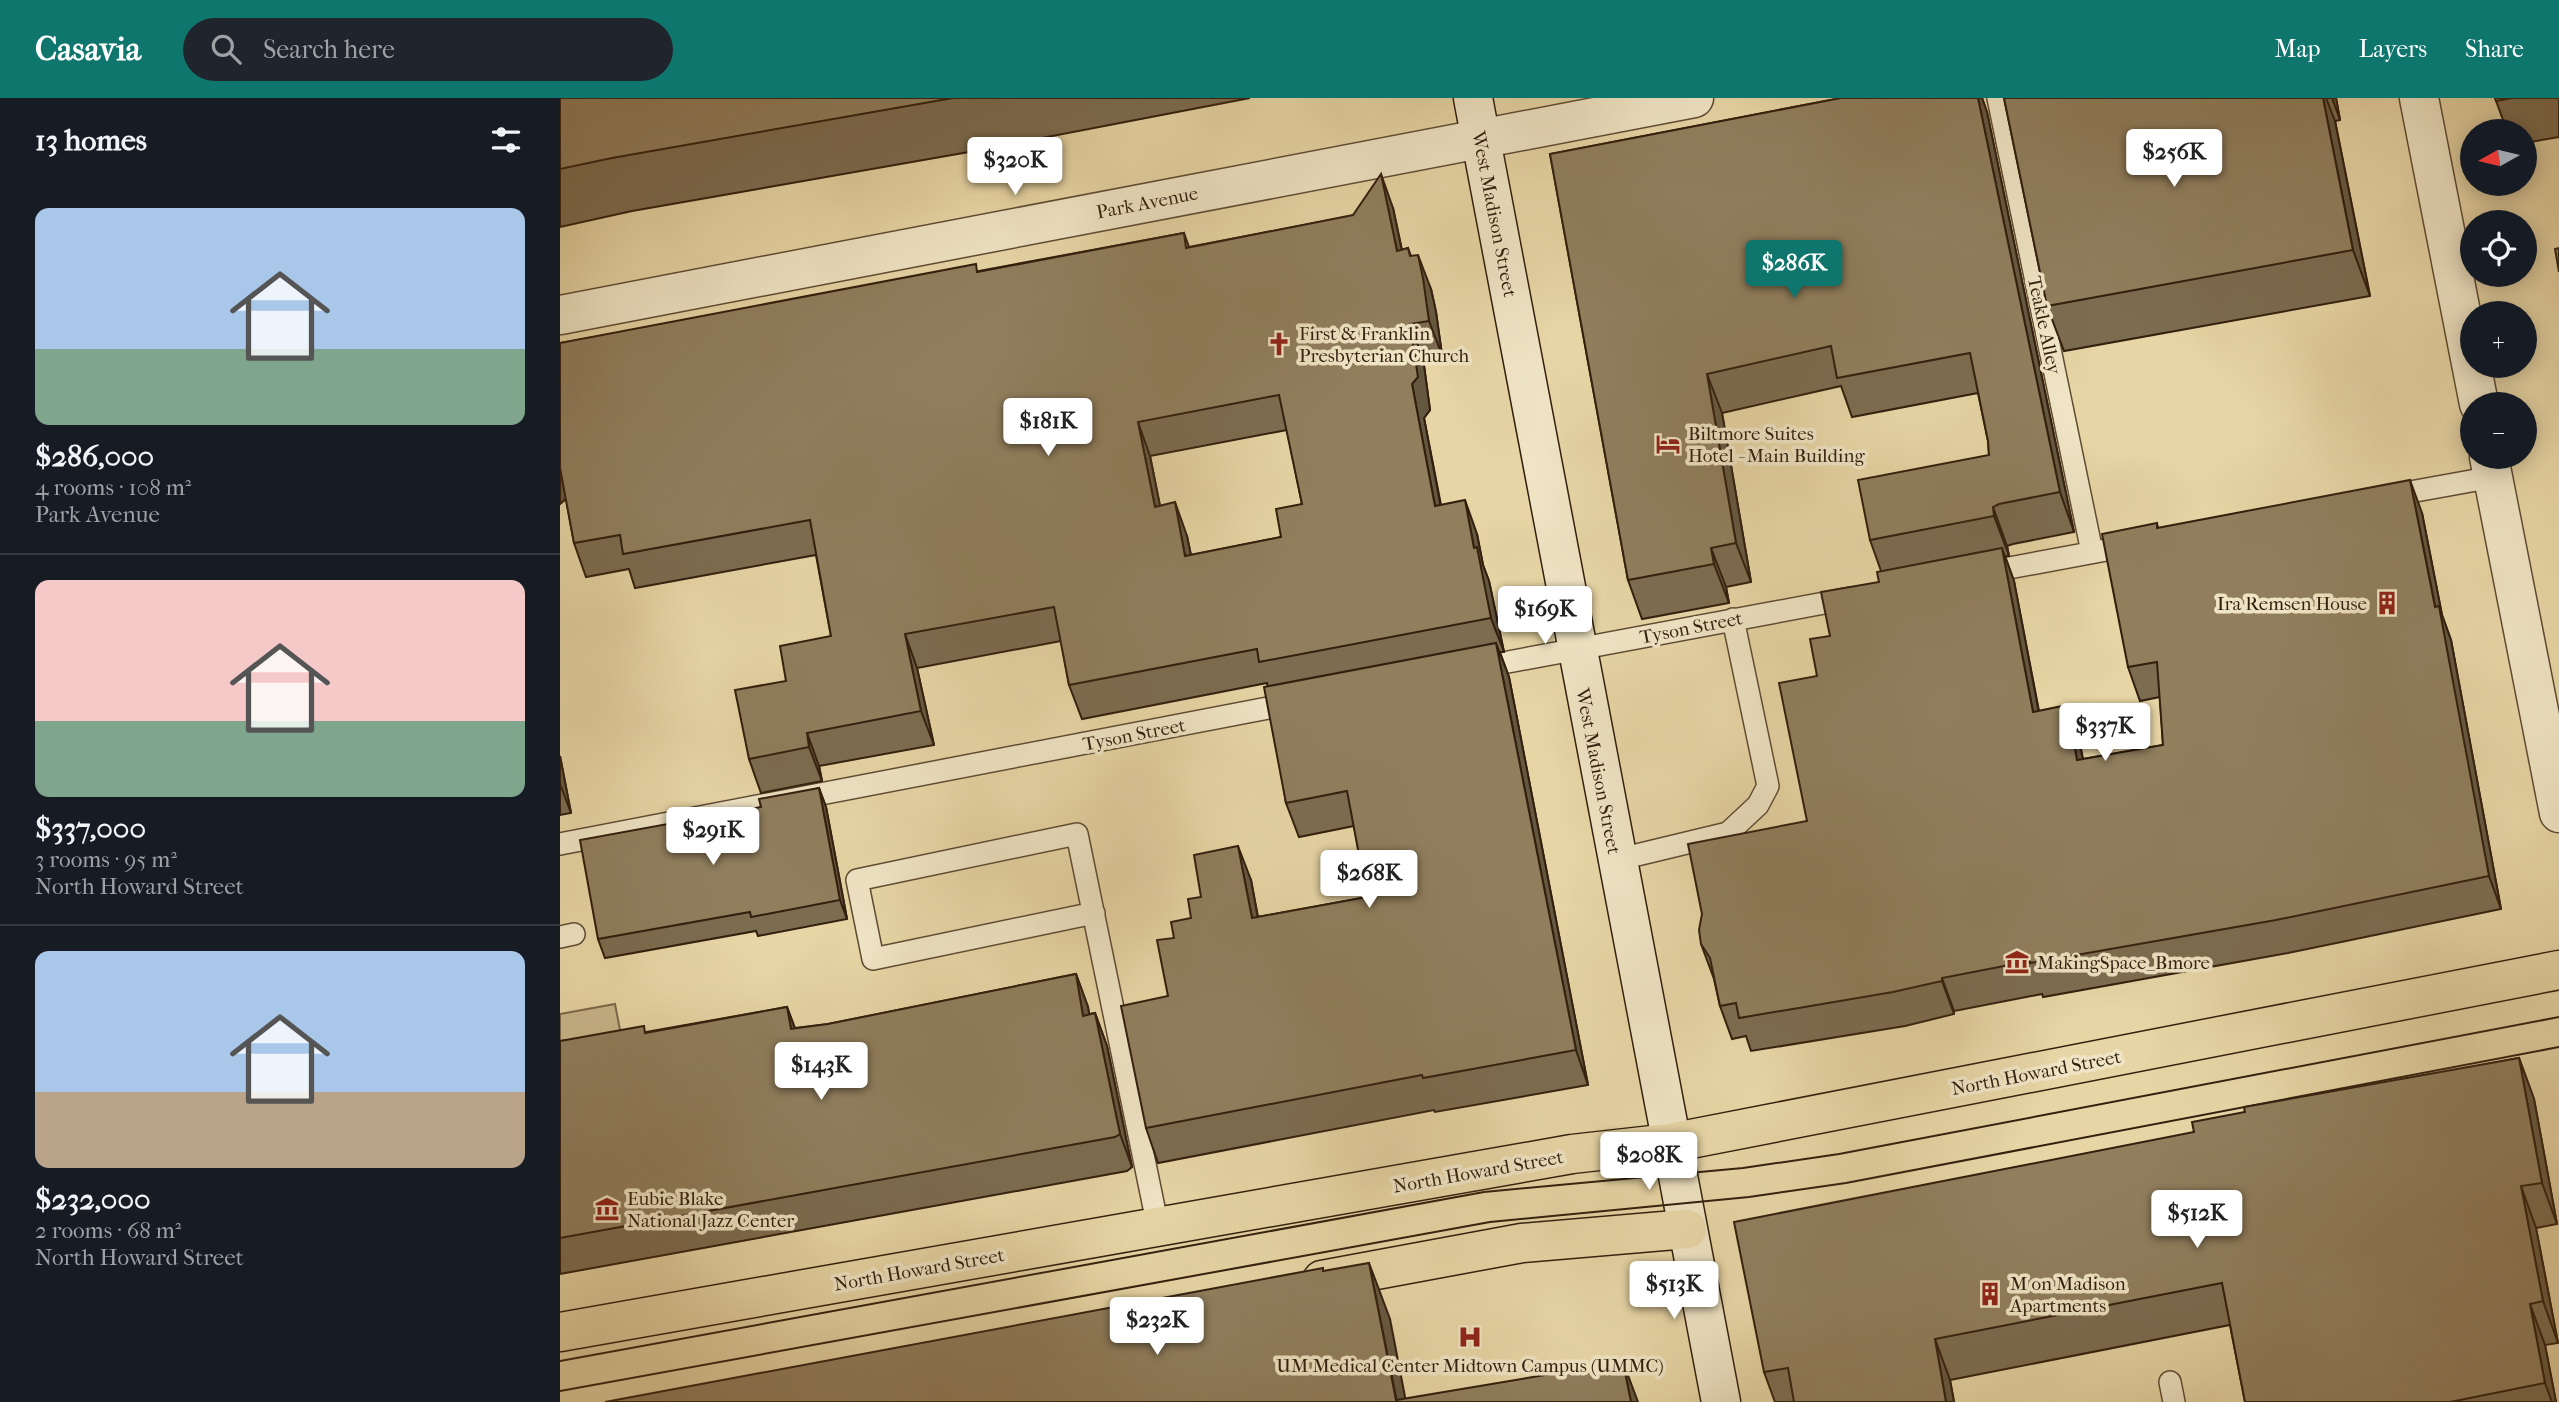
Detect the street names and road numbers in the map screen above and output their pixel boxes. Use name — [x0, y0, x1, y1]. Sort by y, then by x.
street label: West Madison Street — [1467, 128, 1521, 299]
street label: Park Avenue — [1094, 182, 1200, 224]
street label: Teakle Alley — [2023, 274, 2065, 377]
street label: Tyson Street — [1638, 607, 1745, 649]
street label: West Madison Street — [1571, 685, 1625, 856]
street label: Tyson Street — [1081, 714, 1188, 756]
street label: North Howard Street — [1949, 1046, 2123, 1100]
street label: North Howard Street — [1391, 1146, 1565, 1198]
street label: North Howard Street — [832, 1244, 1006, 1296]

